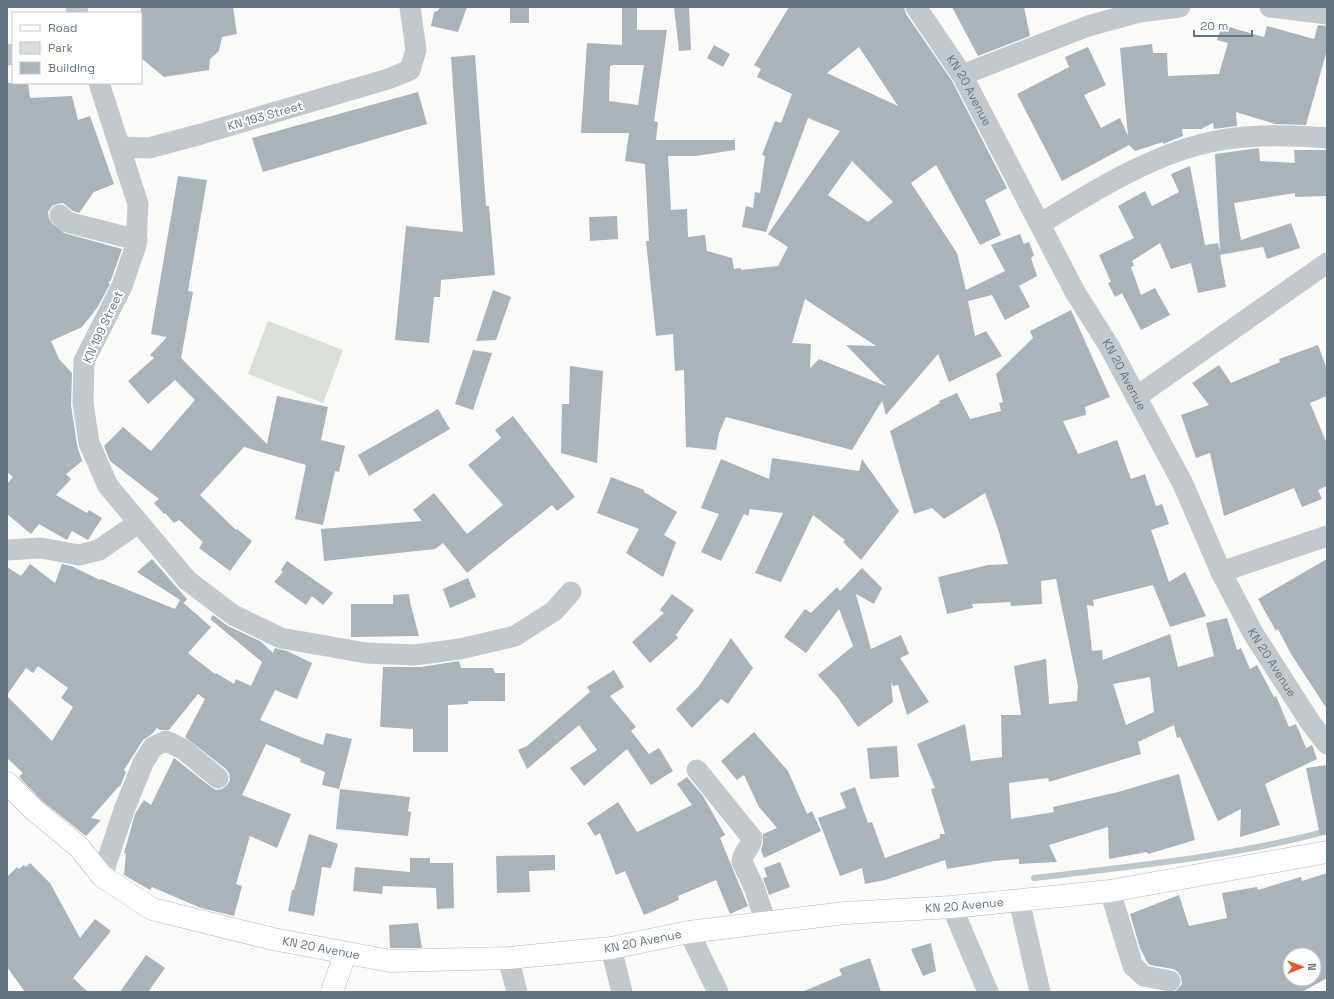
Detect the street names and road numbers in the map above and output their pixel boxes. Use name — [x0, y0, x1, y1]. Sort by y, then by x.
street label: KN 20 Avenue — [943, 52, 995, 129]
street label: KN 193 Street — [225, 98, 305, 134]
street label: KN 199 Street — [79, 288, 127, 366]
street label: KN 20 Avenue — [1099, 336, 1150, 413]
street label: KN 20 Avenue — [1244, 626, 1300, 700]
street label: KN 20 Avenue — [925, 894, 1004, 916]
street label: KN 20 Avenue — [603, 926, 683, 957]
street label: KN 20 Avenue — [281, 933, 361, 963]

